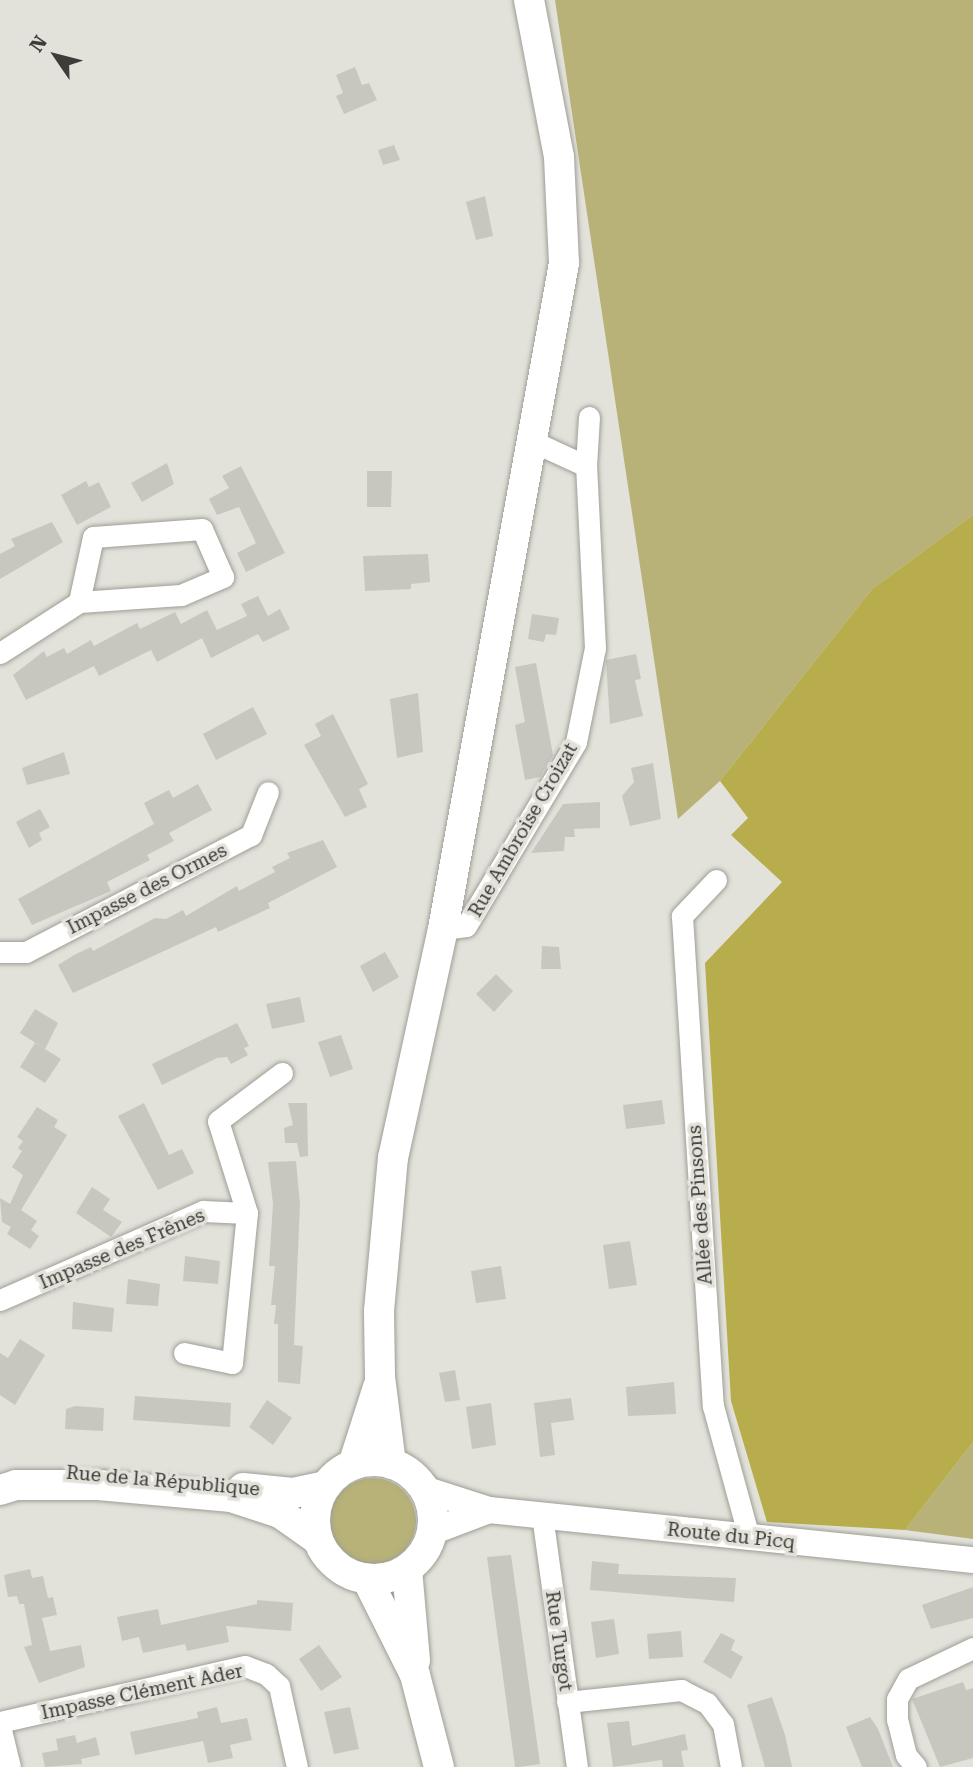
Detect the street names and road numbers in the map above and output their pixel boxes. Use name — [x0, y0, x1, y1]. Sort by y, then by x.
street label: Rue Ambroise Croizat — [464, 739, 582, 921]
street label: Impasse des Ormes — [63, 839, 231, 939]
street label: Allée des Pinsons — [683, 1124, 717, 1286]
street label: Impasse des Frênes — [36, 1204, 208, 1294]
street label: Rue de la République — [65, 1461, 261, 1501]
street label: Route du Picq — [666, 1518, 796, 1554]
street label: Rue Turgot — [541, 1589, 577, 1693]
street label: Impasse Clément Ader — [39, 1659, 245, 1725]

